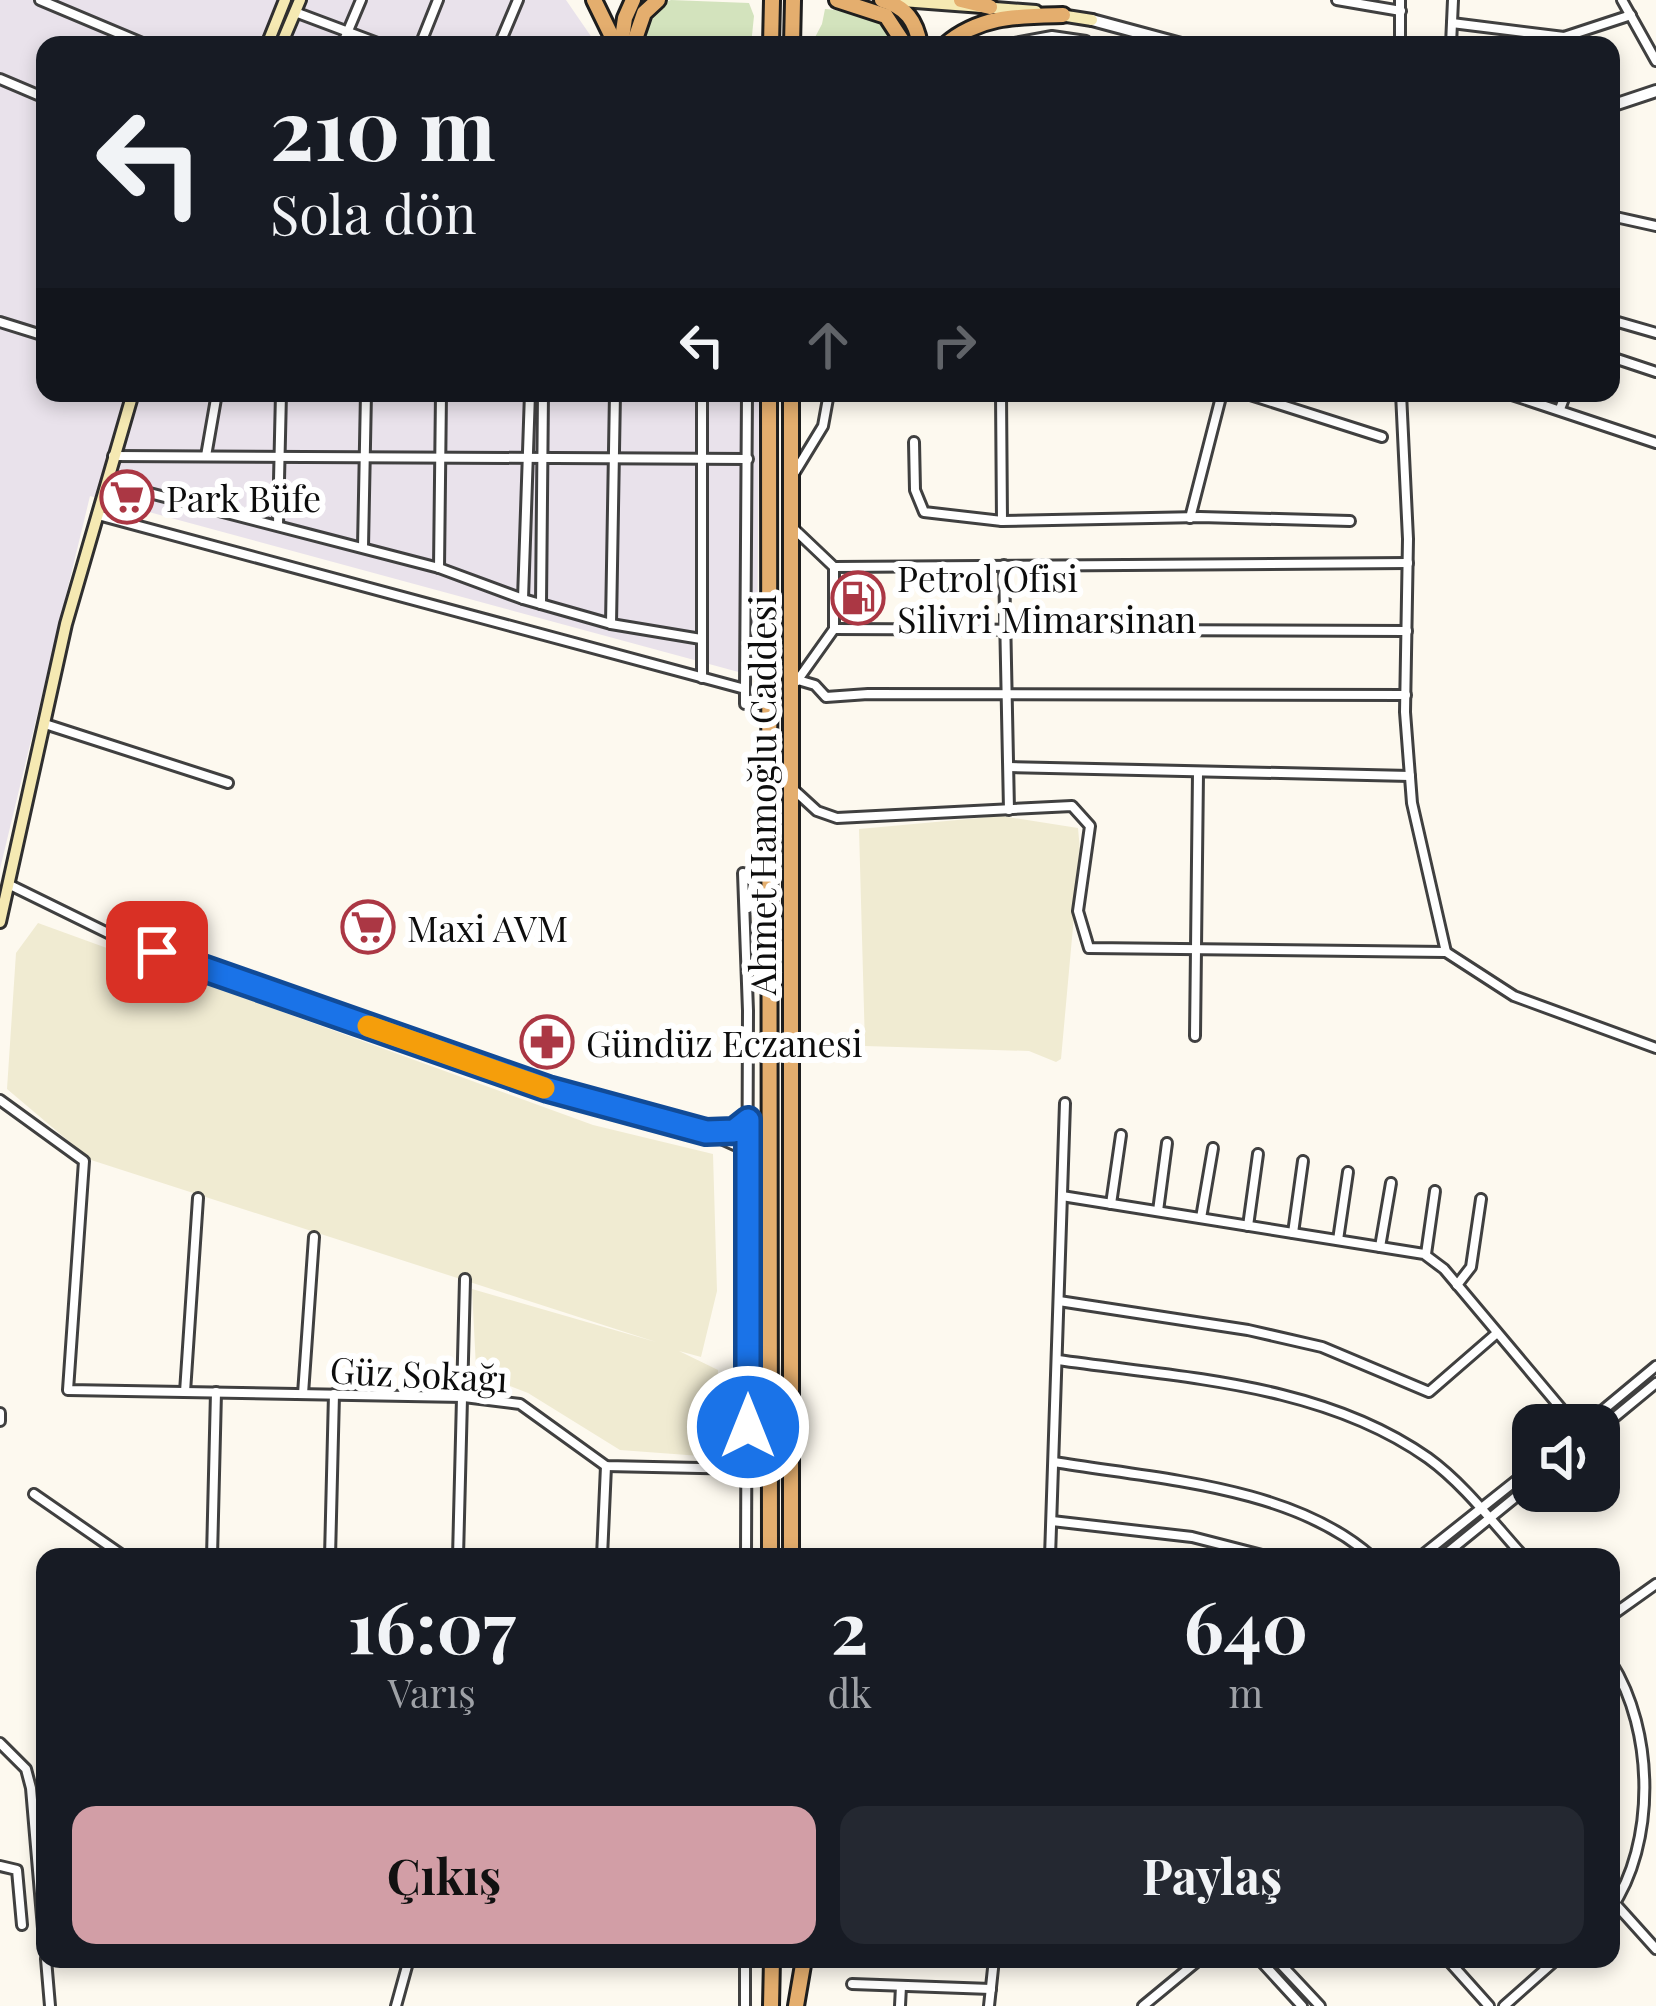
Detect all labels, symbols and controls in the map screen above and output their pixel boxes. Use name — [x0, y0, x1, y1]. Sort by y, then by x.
text: 210 m — [270, 70, 496, 182]
icon: left — [72, 84, 228, 240]
text: Sola dön — [270, 177, 477, 249]
icon: left — [669, 312, 735, 378]
icon: ahead — [795, 312, 861, 378]
icon: right — [921, 312, 987, 378]
supermarket icon: Park Büfe — [99, 469, 155, 525]
place label: Park Büfe — [166, 473, 321, 521]
place label: Petrol Ofisi Silivri Mimarsinan — [897, 553, 1196, 642]
fuel station icon: Petrol Ofisi Silivri Mimarsinan — [830, 570, 886, 626]
street label: Ahmet Hamoğlu Caddesi — [737, 595, 785, 996]
supermarket icon: Maxi AVM — [340, 899, 396, 955]
pin — [106, 901, 208, 1003]
place label: Maxi AVM — [407, 903, 568, 951]
icon: arrive — [124, 919, 190, 985]
pharmacy icon: Gündüz Eczanesi — [519, 1014, 575, 1070]
place label: Gündüz Eczanesi — [586, 1018, 862, 1066]
street label: Güz Sokağı — [329, 1344, 509, 1402]
position arrow — [685, 1364, 811, 1490]
map controls — [1512, 1404, 1620, 1512]
button: sound — [1512, 1404, 1620, 1512]
text: 16:07 — [348, 1576, 516, 1672]
text: 2 — [831, 1576, 868, 1672]
text: 640 — [1183, 1576, 1308, 1672]
text: Varış — [388, 1666, 476, 1718]
text: dk — [828, 1666, 872, 1718]
text: m — [1228, 1666, 1263, 1718]
button: Çıkış — [72, 1806, 816, 1944]
button: Paylaş — [840, 1806, 1584, 1944]

